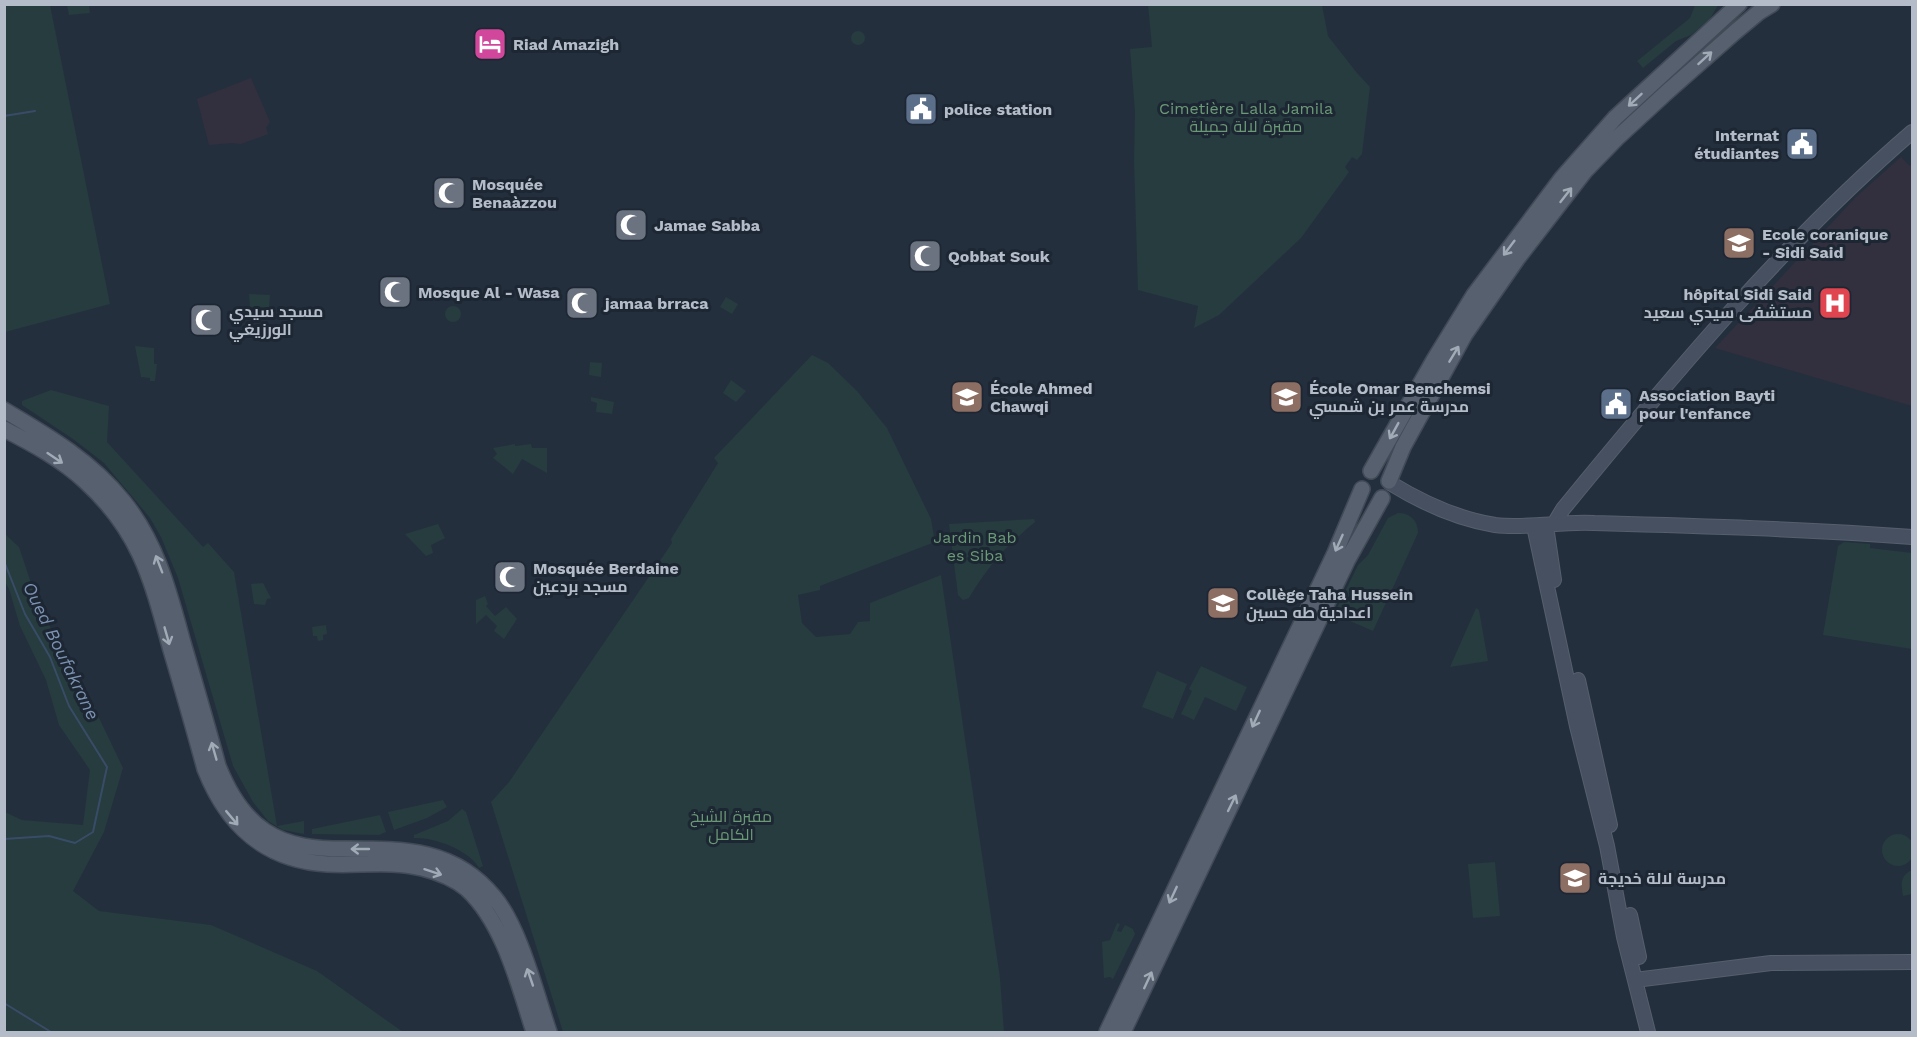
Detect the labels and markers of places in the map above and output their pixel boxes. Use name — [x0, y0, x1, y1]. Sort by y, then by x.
hotel icon: Riad Amazigh — [472, 26, 508, 62]
place label: Riad Amazigh — [513, 35, 619, 54]
public building icon: police station — [903, 91, 939, 127]
place label: police station — [944, 100, 1052, 119]
place label: Internat étudiantes — [1694, 126, 1779, 163]
public building icon: Internat étudiantes — [1784, 126, 1820, 162]
mosque icon: Mosquée Benaàzzou — [431, 175, 467, 211]
place label: Mosquée Benaàzzou — [472, 175, 557, 212]
mosque icon: Jamae Sabba — [613, 207, 649, 243]
place label: Jamae Sabba — [654, 216, 761, 235]
school or university icon: Ecole coranique - Sidi Said — [1721, 225, 1757, 261]
place label: Ecole coranique - Sidi Said — [1762, 225, 1888, 262]
mosque icon: Qobbat Souk — [907, 238, 943, 274]
place label: Qobbat Souk — [948, 247, 1050, 266]
mosque icon: Mosque Al - Wasa — [377, 274, 413, 310]
place label: Mosque Al - Wasa — [418, 283, 560, 302]
mosque icon: jamaa brraca — [564, 285, 600, 321]
place label: hôpital Sidi Said مستشفى سيدي سعيد — [1644, 285, 1812, 325]
hospital icon: hôpital Sidi Said مستشفى سيدي سعيد — [1817, 285, 1853, 321]
place label: jamaa brraca — [603, 294, 709, 313]
mosque icon: مسجد سيدي الورزيغي — [188, 302, 224, 338]
place label: مسجد سيدي الورزيغي — [229, 302, 323, 342]
school or university icon: École Ahmed Chawqi — [949, 379, 985, 415]
place label: École Ahmed Chawqi — [990, 379, 1092, 416]
school or university icon: École Omar Benchemsi مدرسة عمر بن شمسي — [1268, 379, 1304, 415]
place label: École Omar Benchemsi مدرسة عمر بن شمسي — [1309, 379, 1491, 419]
public building icon: Association Bayti pour l'enfance — [1598, 386, 1634, 422]
place label: Association Bayti pour l'enfance — [1639, 386, 1775, 423]
mosque icon: Mosquée Berdaine مسجد بردعين — [492, 559, 528, 595]
place label: Mosquée Berdaine مسجد بردعين — [533, 559, 679, 596]
school or university icon: Collège Taha Hussein اعدادية طه حسين — [1205, 585, 1241, 621]
place label: Collège Taha Hussein اعدادية طه حسين — [1246, 585, 1413, 622]
school or university icon: مدرسة لالة خديجة — [1557, 860, 1593, 896]
place label: مدرسة لالة خديجة — [1598, 869, 1726, 888]

